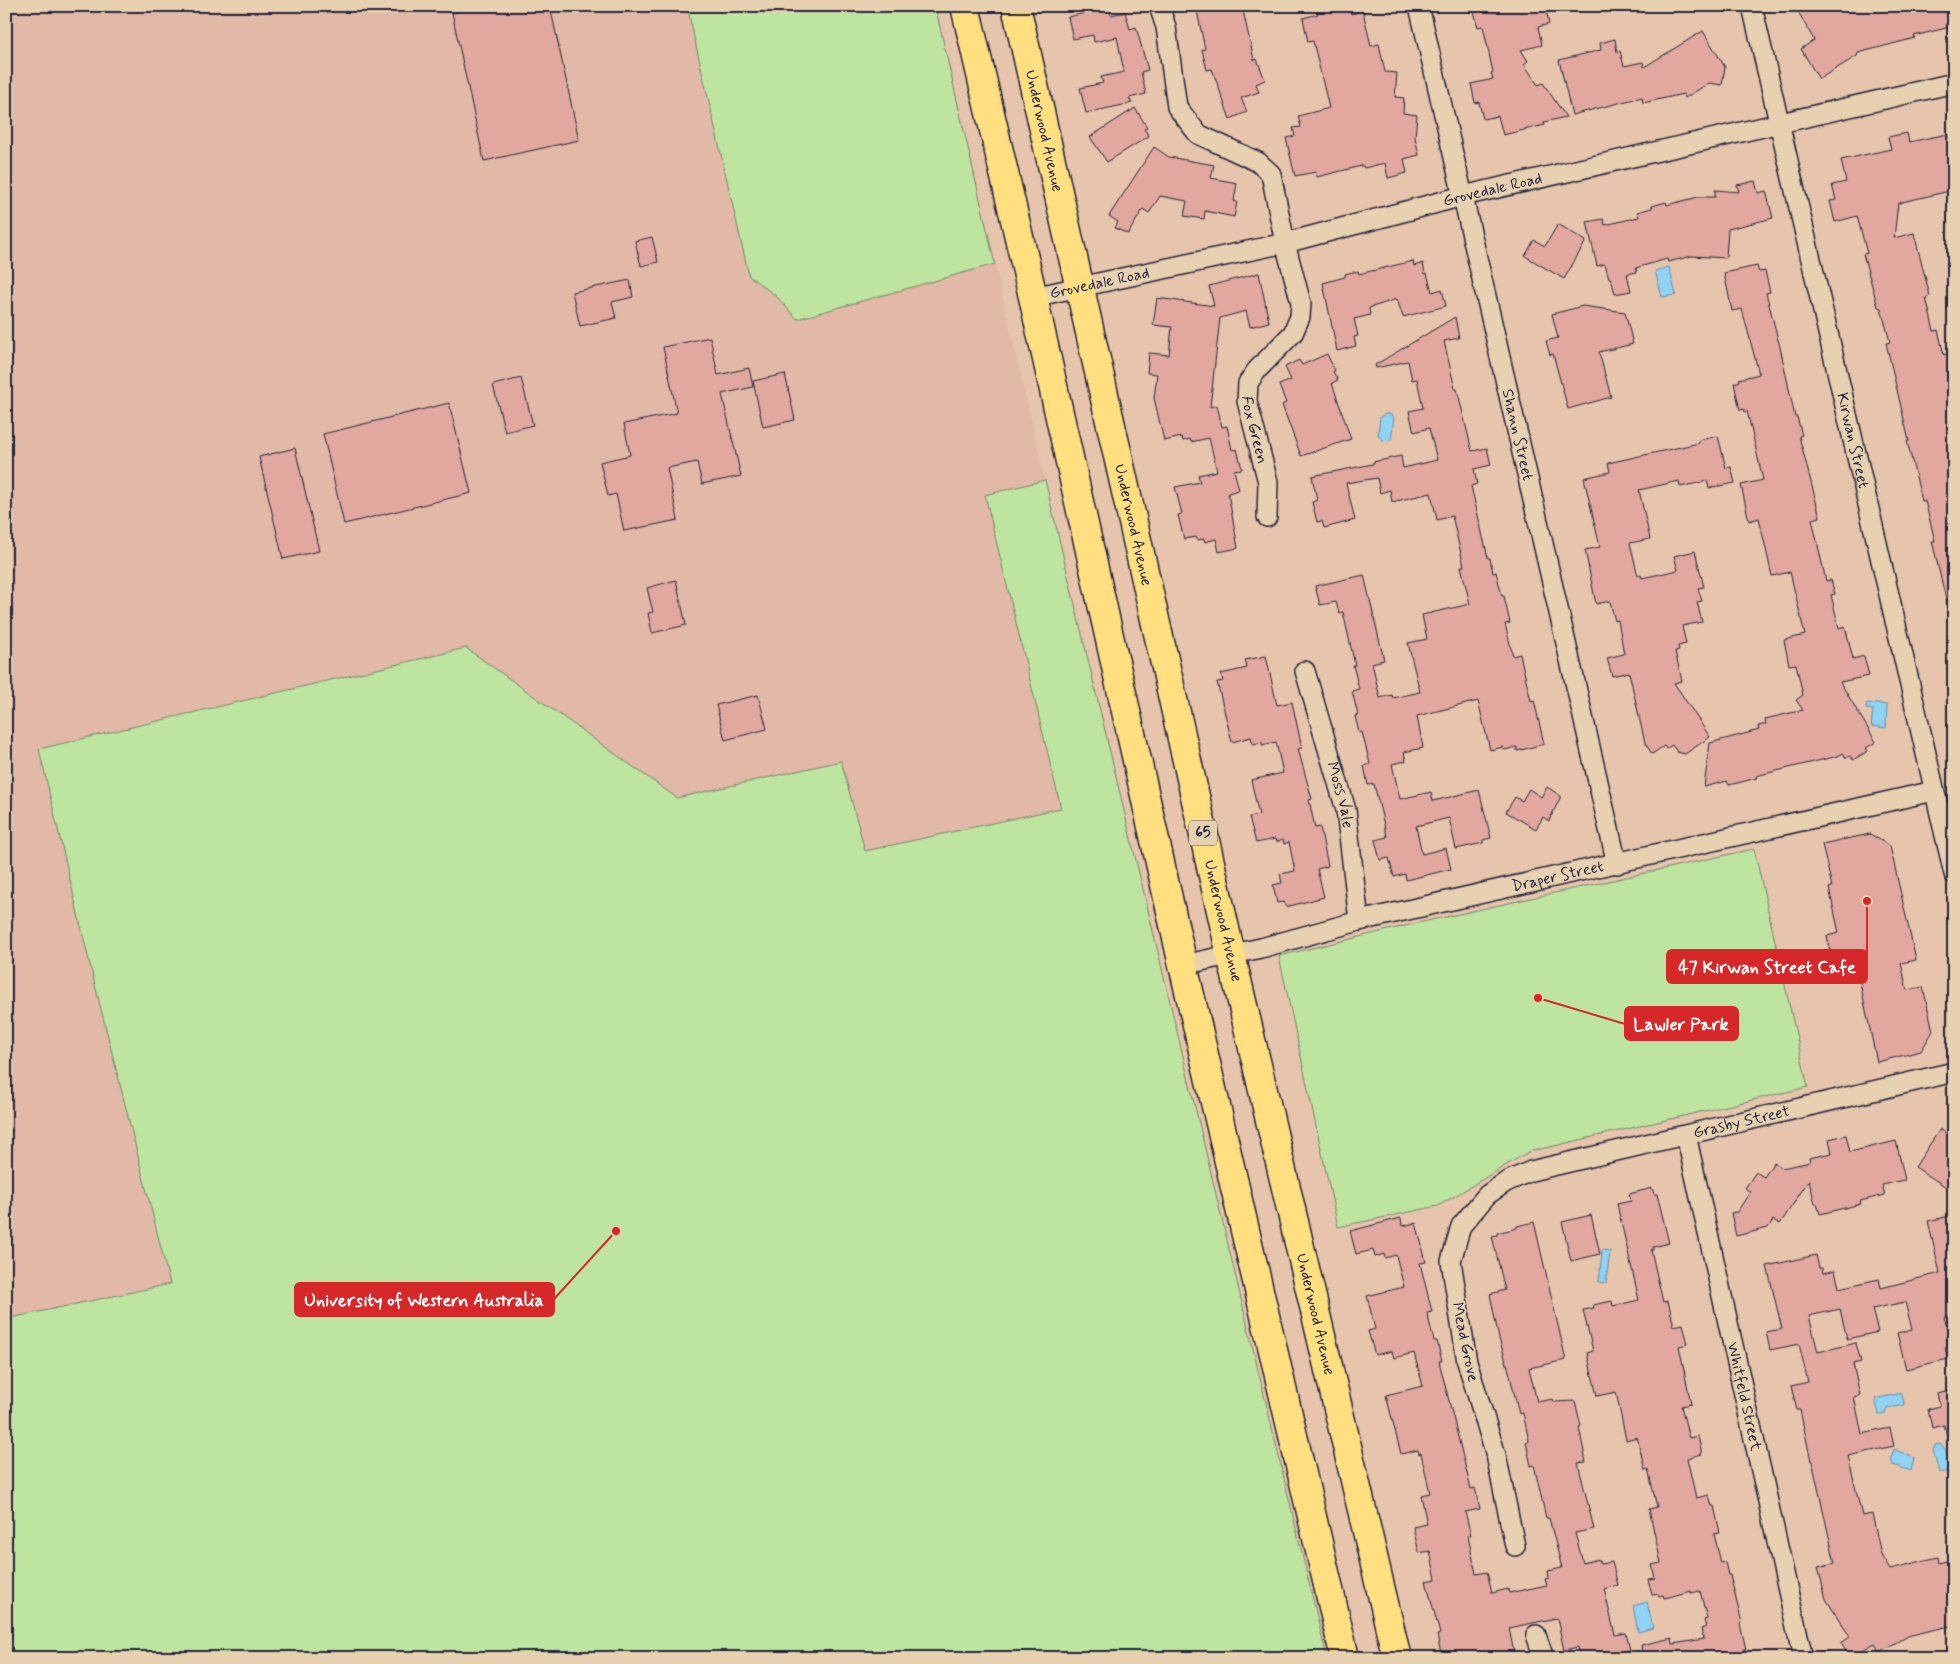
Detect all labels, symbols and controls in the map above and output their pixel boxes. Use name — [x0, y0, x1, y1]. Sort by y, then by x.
street label: Underwood Avenue — [1020, 68, 1068, 194]
street label: Grovedale Road — [1441, 168, 1544, 211]
street label: Grovedale Road — [1048, 262, 1151, 304]
street label: Shann Street — [1497, 387, 1539, 483]
street label: Kirwan Street — [1832, 390, 1874, 490]
street label: Fox Green — [1236, 395, 1273, 466]
street label: Underwood Avenue — [1110, 462, 1158, 588]
street label: Moss Vale — [1322, 759, 1359, 829]
road number: 65 — [1189, 820, 1217, 846]
street label: Draper Street — [1510, 856, 1605, 897]
street label: Underwood Avenue — [1199, 858, 1247, 984]
callout: 47 Kirwan Street Cafe — [1667, 950, 1867, 983]
text: 47 Kirwan Street Cafe — [1678, 956, 1856, 980]
callout: Lawler Park — [1625, 1007, 1738, 1040]
text: Lawler Park — [1633, 1013, 1729, 1037]
street label: Grasby Street — [1691, 1100, 1792, 1143]
street label: Underwood Avenue — [1291, 1251, 1340, 1377]
callout: University of Western Australia — [295, 1283, 554, 1316]
text: University of Western Australia — [304, 1289, 544, 1313]
street label: Mead Grove — [1446, 1300, 1484, 1384]
street label: Whitfeld Street — [1722, 1340, 1767, 1454]

